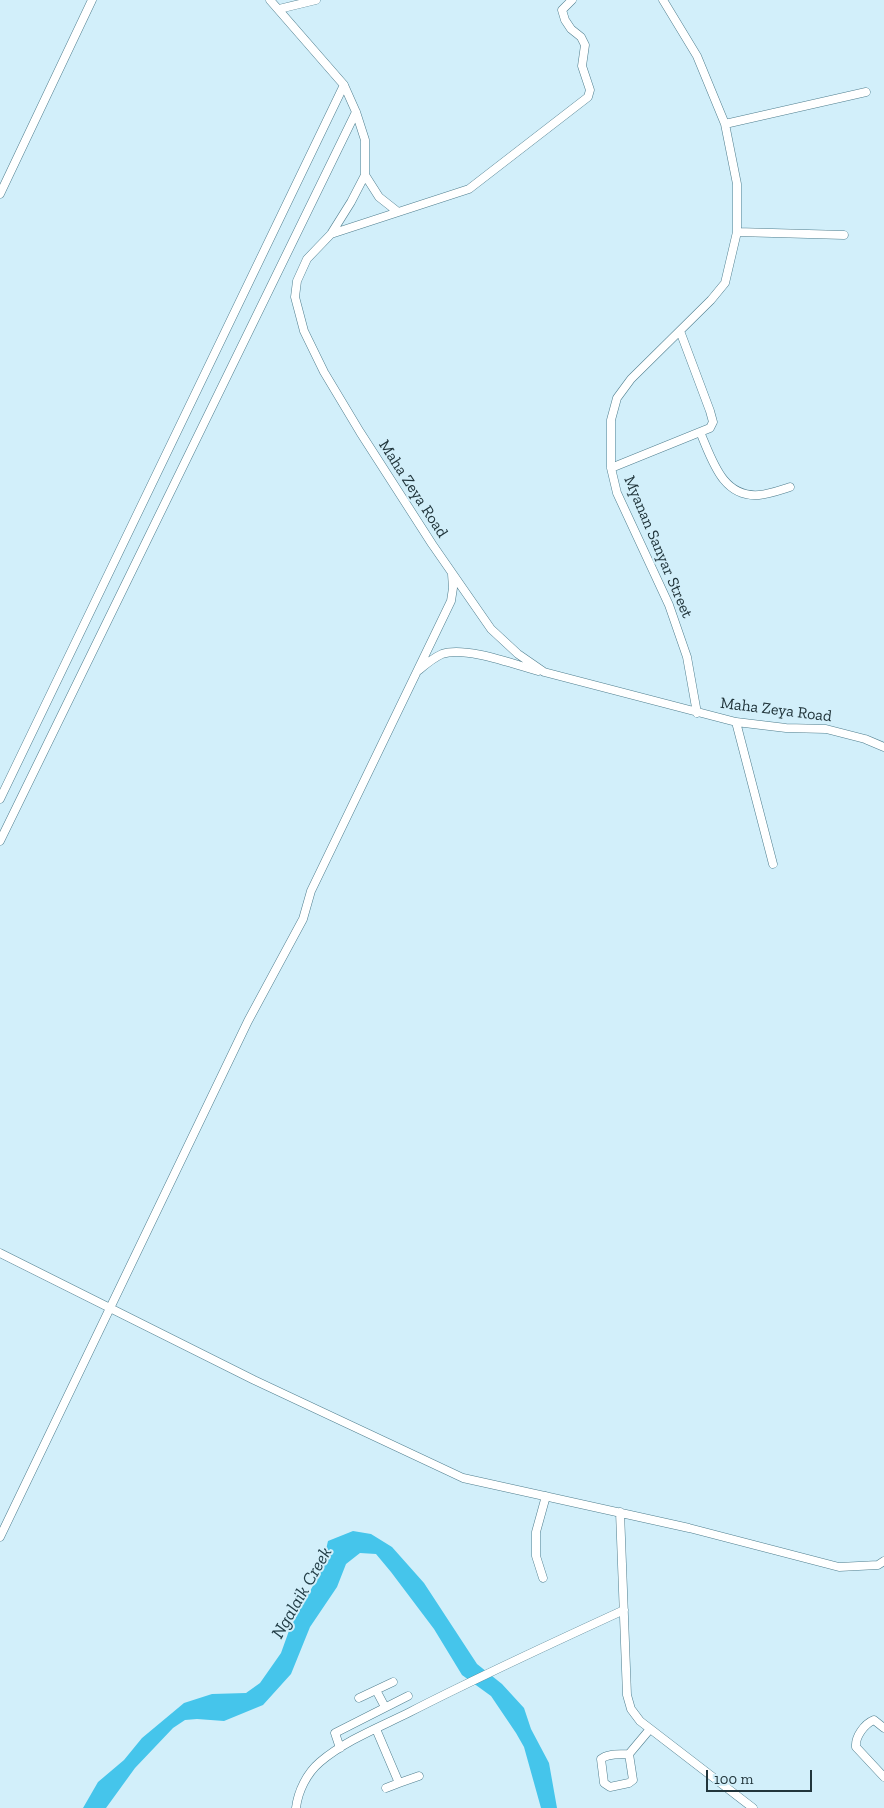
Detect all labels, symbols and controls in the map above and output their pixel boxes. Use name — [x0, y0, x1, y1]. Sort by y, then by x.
street label: Maha Zeya Road — [374, 437, 452, 541]
street label: Myanan Sanyar Street — [619, 473, 697, 621]
street label: Maha Zeya Road — [719, 694, 833, 726]
water label: Ngalaik Creek — [267, 1543, 337, 1643]
scale bar — [709, 1760, 815, 1792]
text: 100 m — [714, 1770, 753, 1788]

